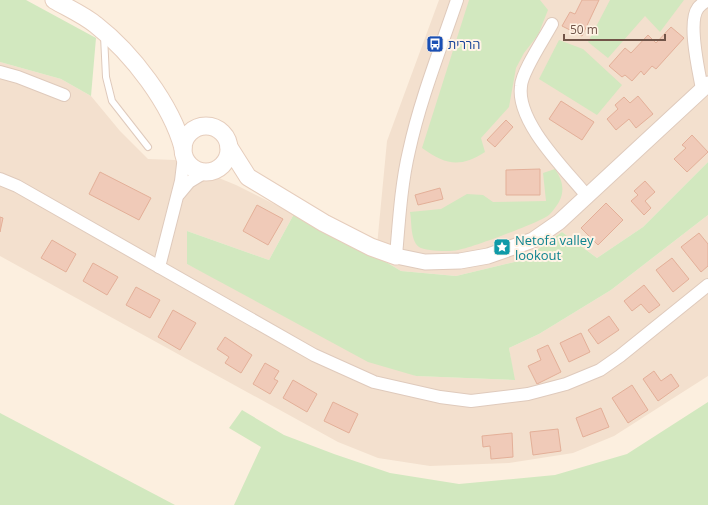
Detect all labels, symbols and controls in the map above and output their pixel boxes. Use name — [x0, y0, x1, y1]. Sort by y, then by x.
scale bar — [564, 16, 665, 42]
text: 50 m — [570, 21, 598, 38]
bus stop icon: הררית — [425, 34, 445, 54]
place label: הררית — [448, 35, 481, 53]
place label: Netofa valley lookout — [515, 231, 594, 264]
place icon: Netofa valley lookout — [492, 237, 512, 257]

